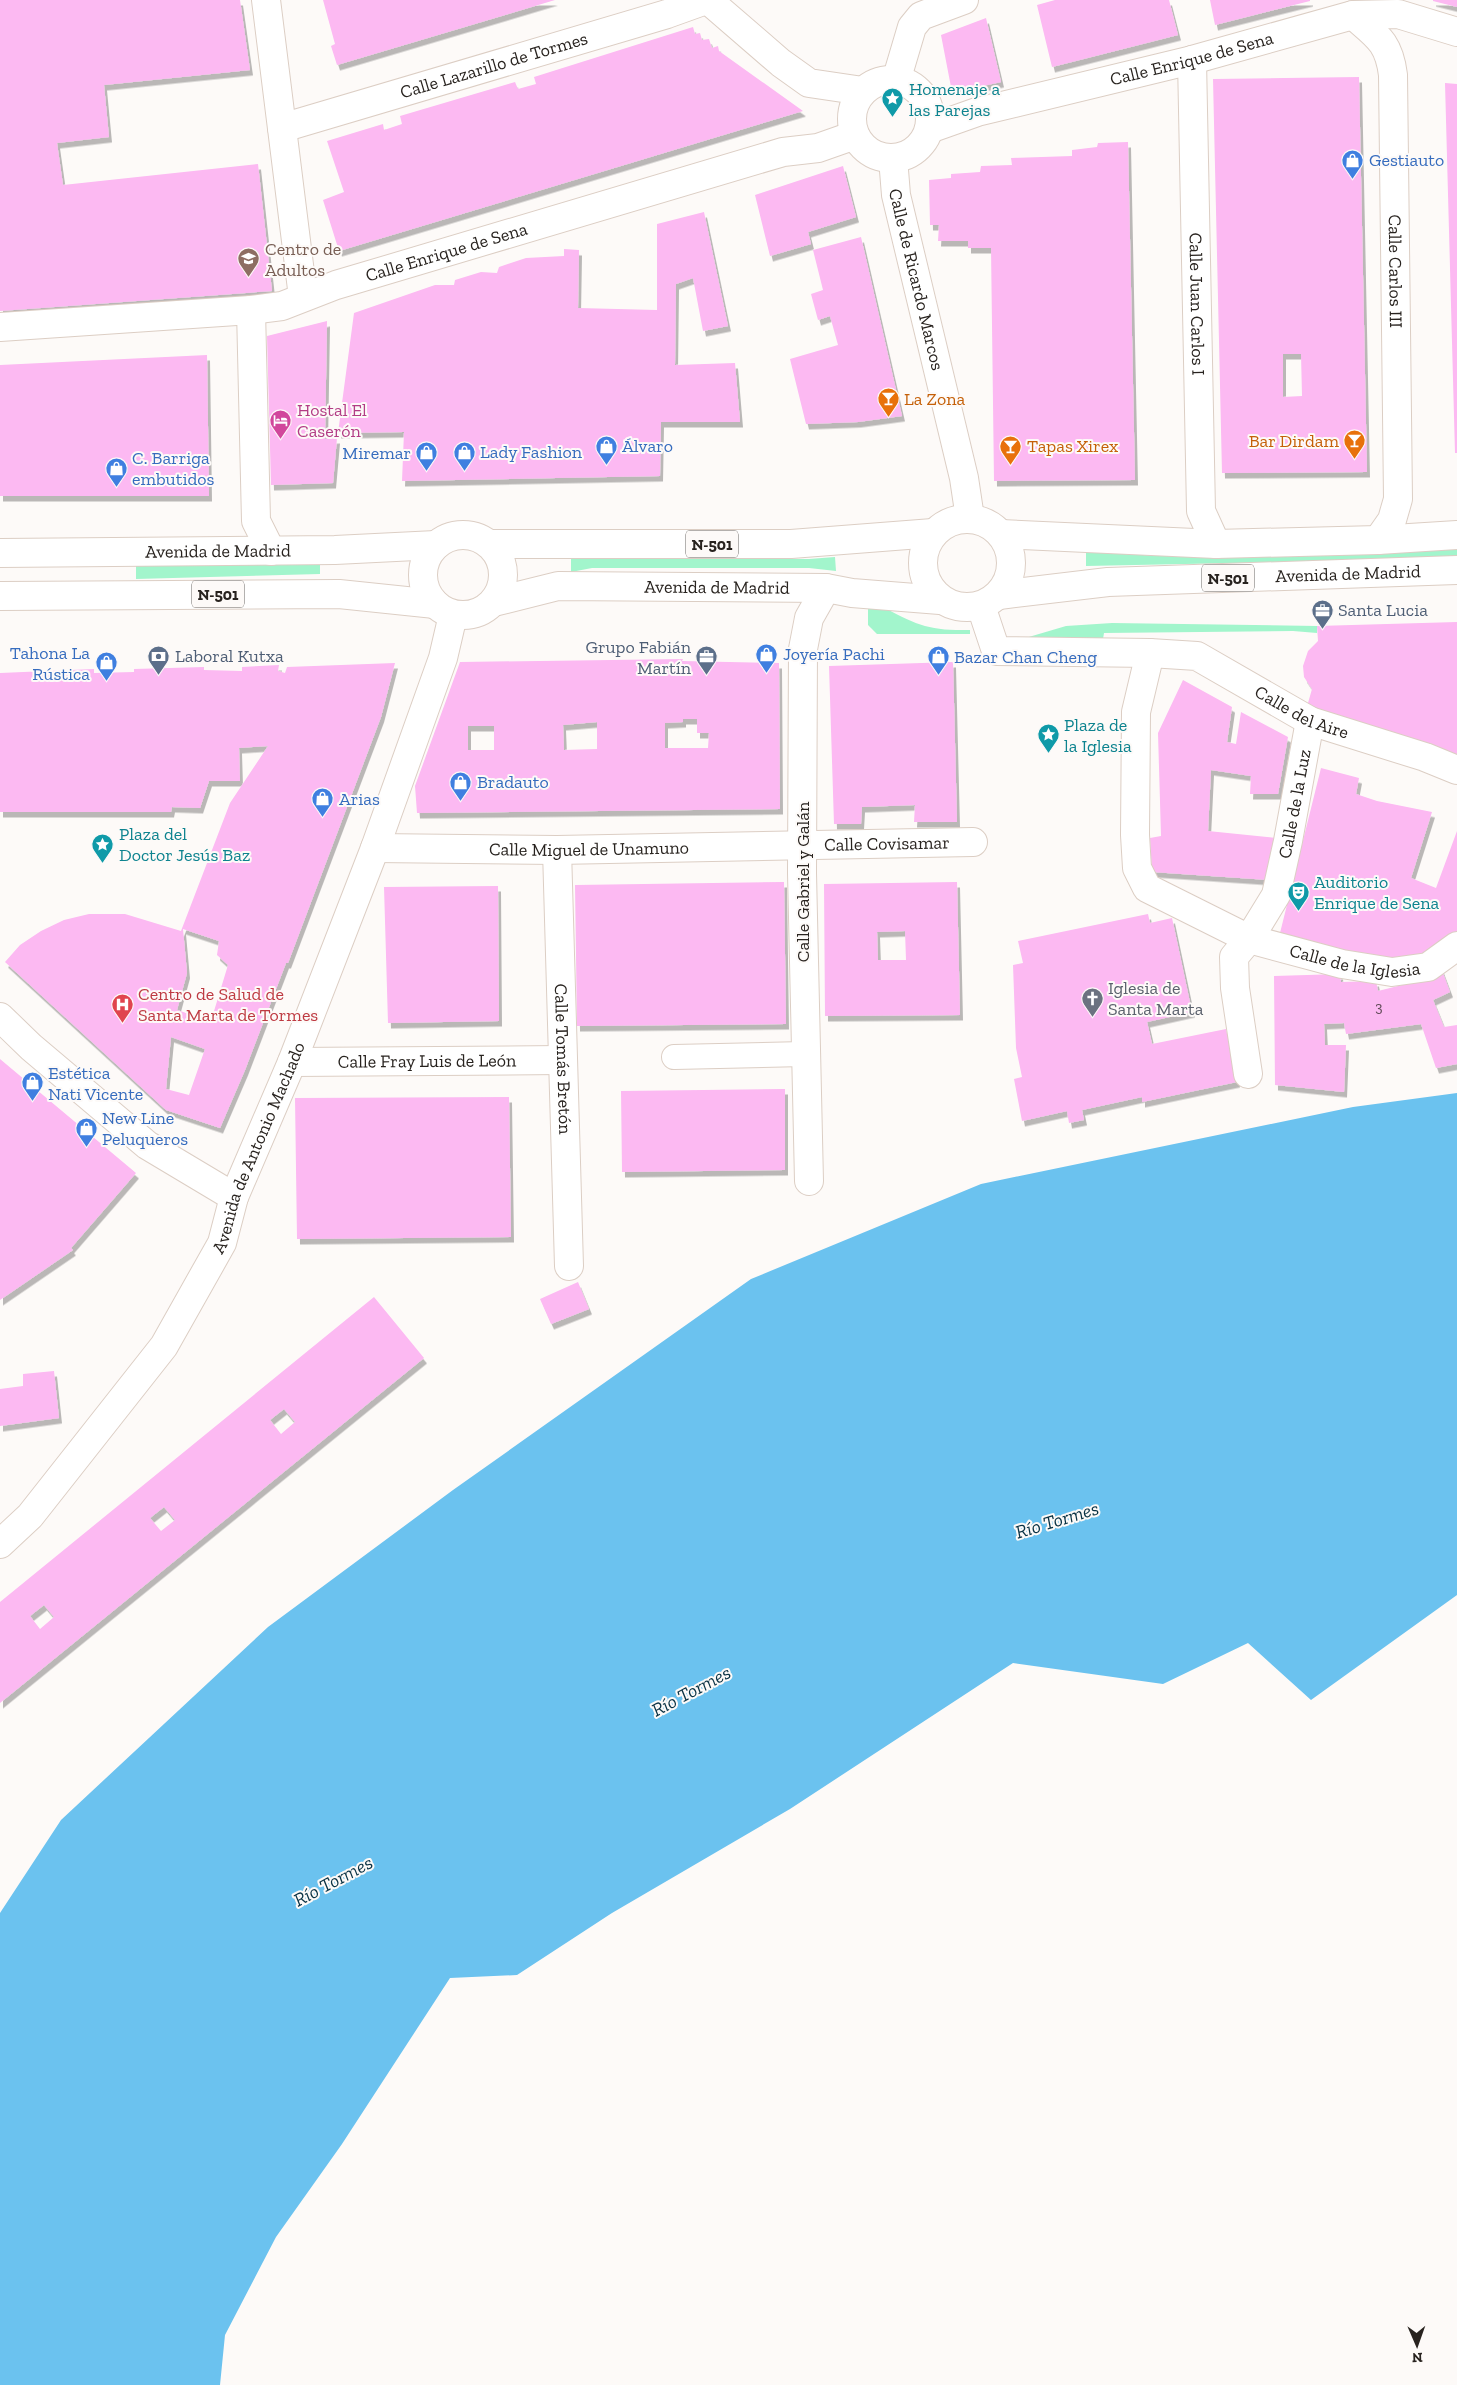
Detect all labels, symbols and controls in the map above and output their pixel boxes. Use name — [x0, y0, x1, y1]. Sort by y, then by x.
street label: Calle Lazarillo de Tormes — [398, 27, 590, 103]
street label: Calle Enrique de Sena — [1108, 27, 1276, 90]
place label: Homenaje a las Parejas — [909, 78, 1000, 121]
place icon: Homenaje a las Parejas — [881, 87, 905, 118]
shop icon: Gestiauto — [1341, 148, 1365, 179]
place label: Gestiauto — [1369, 149, 1444, 171]
street label: Calle de Ricardo Marcos — [885, 188, 949, 373]
street label: Calle Carlos III — [1384, 214, 1407, 328]
street label: Calle Enrique de Sena — [363, 218, 530, 287]
street label: Calle Juan Carlos I — [1184, 232, 1209, 376]
place label: Centro de Adultos — [265, 238, 341, 281]
school or university icon: Centro de Adultos — [237, 247, 261, 278]
bar icon: La Zona — [876, 387, 900, 418]
place label: La Zona — [904, 388, 966, 410]
place label: Hostal El Caserón — [297, 399, 367, 442]
hotel icon: Hostal El Caserón — [269, 408, 293, 439]
bar icon: Bar Dirdam — [1343, 429, 1367, 460]
place label: Bar Dirdam — [1249, 430, 1339, 452]
shop icon: Álvaro — [594, 434, 618, 465]
bar icon: Tapas Xirex — [999, 434, 1023, 465]
place label: Álvaro — [622, 435, 673, 457]
place label: Tapas Xirex — [1027, 435, 1118, 457]
shop icon: Lady Fashion — [452, 440, 476, 471]
shop icon: Miremar — [415, 441, 439, 472]
place label: Lady Fashion — [480, 441, 583, 463]
place label: Miremar — [342, 442, 411, 464]
place label: C. Barriga embutidos — [132, 447, 215, 490]
shop icon: C. Barriga embutidos — [104, 456, 128, 487]
road number: N-501 — [686, 530, 738, 558]
street label: Avenida de Madrid — [145, 539, 291, 563]
street label: Avenida de Madrid — [1275, 560, 1421, 587]
road number: N-501 — [1202, 564, 1254, 592]
street label: Avenida de Madrid — [644, 576, 790, 599]
road number: N-501 — [192, 580, 244, 608]
office icon: Santa Lucia — [1310, 598, 1334, 629]
place label: Santa Lucia — [1338, 599, 1428, 621]
place label: Grupo Fabián Martín — [586, 636, 692, 679]
place label: Tahona La Rústica — [10, 642, 90, 685]
shop icon: Joyería Pachi — [755, 642, 779, 673]
place label: Joyería Pachi — [783, 643, 885, 665]
bank icon: Laboral Kutxa — [147, 644, 171, 675]
place label: Laboral Kutxa — [175, 645, 284, 667]
office icon: Grupo Fabián Martín — [695, 645, 719, 676]
shop icon: Bazar Chan Cheng — [926, 645, 950, 676]
place label: Bazar Chan Cheng — [954, 646, 1097, 668]
shop icon: Tahona La Rústica — [94, 651, 118, 682]
street label: Calle del Aire — [1251, 681, 1352, 743]
place label: Plaza de la Iglesia — [1064, 714, 1132, 757]
place icon: Plaza de la Iglesia — [1036, 723, 1060, 754]
street label: Calle de la Luz — [1273, 748, 1316, 861]
shop icon: Bradauto — [449, 770, 473, 801]
place label: Bradauto — [477, 771, 549, 793]
shop icon: Arias — [311, 787, 335, 818]
place label: Arias — [339, 788, 380, 810]
street label: Calle Gabriel y Galán — [792, 801, 814, 962]
place label: Plaza del Doctor Jesús Baz — [119, 823, 250, 866]
street label: Calle Covisamar — [824, 831, 950, 856]
place icon: Plaza del Doctor Jesús Baz — [91, 832, 115, 863]
street label: Calle Miguel de Unamuno — [489, 836, 689, 861]
place label: Auditorio Enrique de Sena — [1314, 871, 1440, 914]
theatre icon: Auditorio Enrique de Sena — [1286, 880, 1310, 911]
street label: Calle de la Iglesia — [1287, 939, 1422, 983]
place label: Iglesia de Santa Marta — [1108, 977, 1204, 1020]
place label: Centro de Salud de Santa Marta de Tormes — [138, 983, 318, 1026]
street label: Calle Tomás Bretón — [550, 983, 576, 1135]
church icon: Iglesia de Santa Marta — [1080, 986, 1104, 1017]
hospital icon: Centro de Salud de Santa Marta de Tormes — [110, 992, 134, 1023]
house number: 3 — [1375, 998, 1383, 1016]
street label: Avenida de Antonio Machado — [207, 1039, 310, 1257]
street label: Calle Fray Luis de León — [338, 1049, 517, 1073]
place label: Estética Nati Vicente — [48, 1062, 143, 1105]
shop icon: Estética Nati Vicente — [20, 1071, 44, 1102]
place label: New Line Peluqueros — [102, 1107, 188, 1150]
shop icon: New Line Peluqueros — [74, 1116, 98, 1147]
water label: Río Tormes — [1012, 1496, 1102, 1544]
water label: Río Tormes — [647, 1661, 735, 1721]
water label: Río Tormes — [289, 1851, 377, 1911]
north arrow — [1392, 2320, 1442, 2370]
text: N — [1411, 2349, 1423, 2366]

